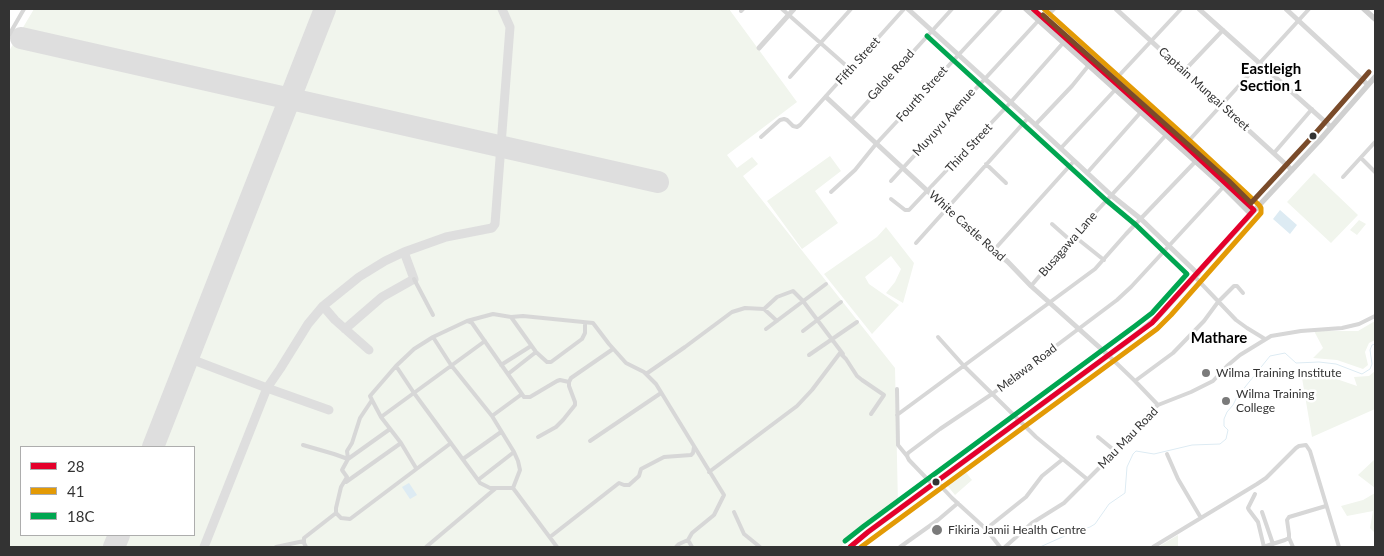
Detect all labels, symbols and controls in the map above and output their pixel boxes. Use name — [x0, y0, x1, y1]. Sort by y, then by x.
street label: Fifth Street — [833, 34, 883, 88]
street label: Captain Mungai Street — [1155, 44, 1253, 134]
street label: Galole Road — [865, 47, 917, 103]
district label: Eastleigh Section 1 — [1240, 60, 1302, 95]
street label: Fourth Street — [893, 63, 951, 125]
street label: Muyuyu Avenue — [910, 85, 978, 159]
street label: Third Street — [943, 120, 995, 176]
unlabelled marker — [1308, 131, 1318, 141]
street label: White Castle Road — [926, 188, 1008, 264]
street label: Busagawa Lane — [1036, 209, 1100, 279]
district label: Mathare — [1191, 329, 1247, 347]
street label: Melawa Road — [994, 341, 1060, 395]
place label: Wilma Training Institute — [1216, 366, 1342, 380]
marker: Wilma Training Institute — [1200, 367, 1212, 379]
place label: Wilma Training College — [1236, 387, 1314, 415]
marker: Wilma Training College — [1220, 395, 1232, 407]
street label: Mau Mau Road — [1095, 404, 1161, 472]
legend — [20, 446, 195, 536]
text: 28 — [67, 457, 84, 475]
unlabelled marker — [931, 477, 941, 487]
text: 41 — [67, 482, 84, 500]
text: 18C — [67, 507, 94, 525]
marker: Fikiria Jamii Health Centre — [930, 523, 944, 537]
place label: Fikiria Jamii Health Centre — [948, 523, 1086, 537]

